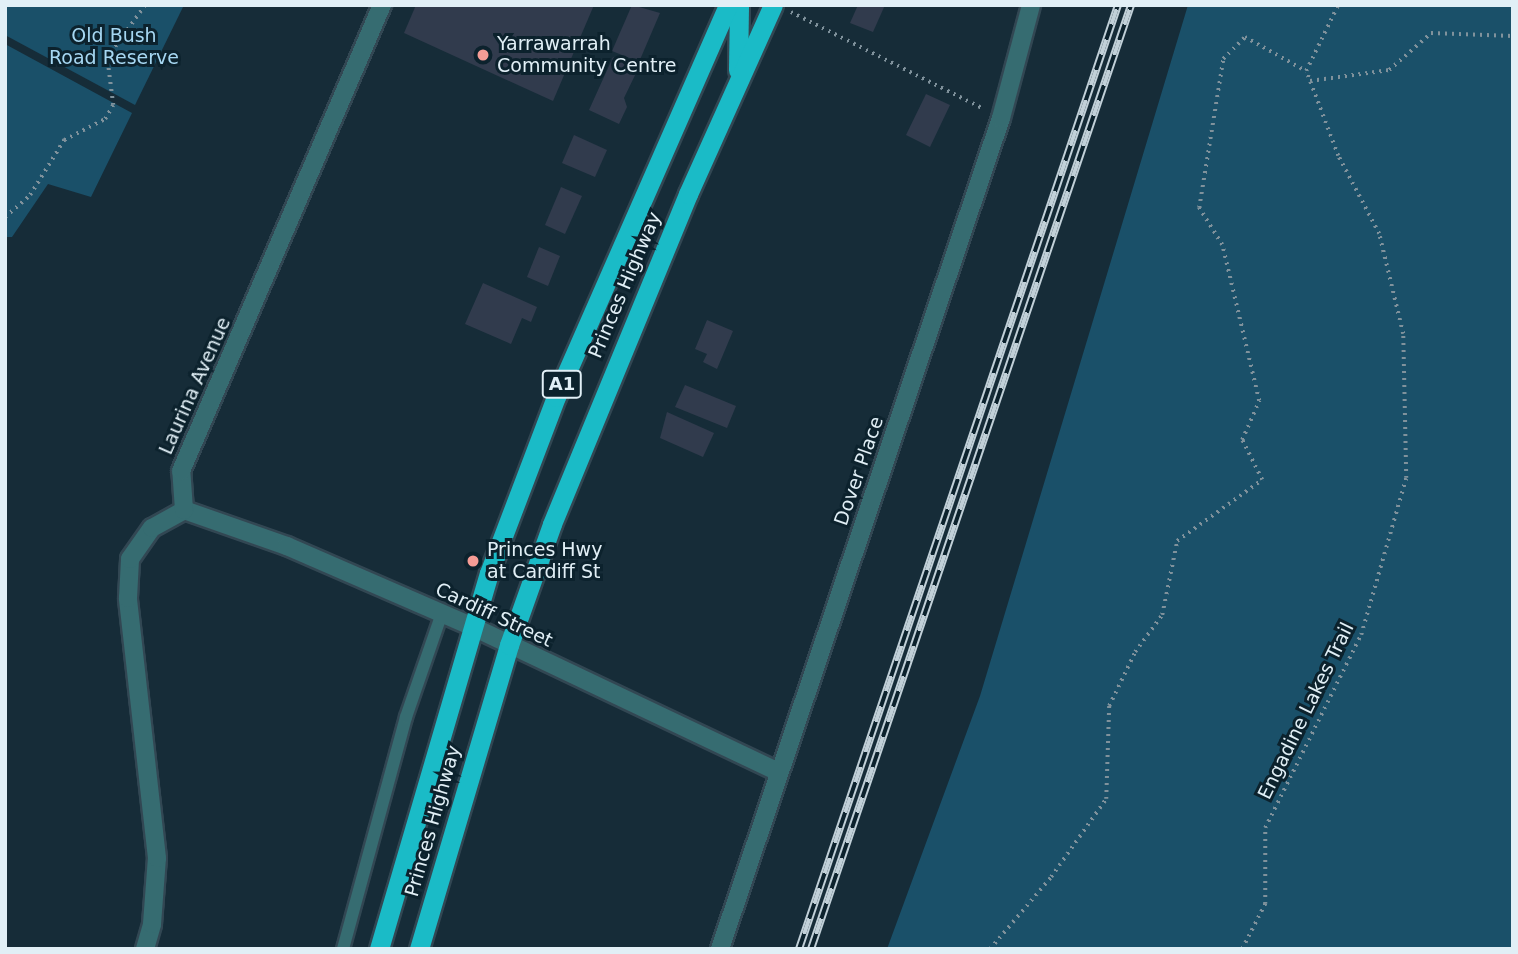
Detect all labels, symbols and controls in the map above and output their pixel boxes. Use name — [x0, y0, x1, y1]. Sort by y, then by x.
park label: Old Bush Road Reserve — [49, 25, 179, 69]
place label: Yarrawarrah Community Centre — [497, 33, 677, 77]
marker: Yarrawarrah Community Centre — [475, 47, 491, 63]
street label: Princes Highway — [584, 209, 666, 361]
street label: Laurina Avenue — [155, 314, 235, 458]
road number: A1 — [541, 370, 583, 398]
street label: Dover Place — [830, 414, 888, 528]
place label: Princes Hwy at Cardiff St — [487, 539, 602, 583]
marker: Princes Hwy at Cardiff St — [465, 553, 481, 569]
street label: Cardiff Street — [432, 578, 556, 652]
street label: Engadine Lakes Trail — [1253, 619, 1359, 803]
street label: Princes Highway — [400, 743, 466, 899]

